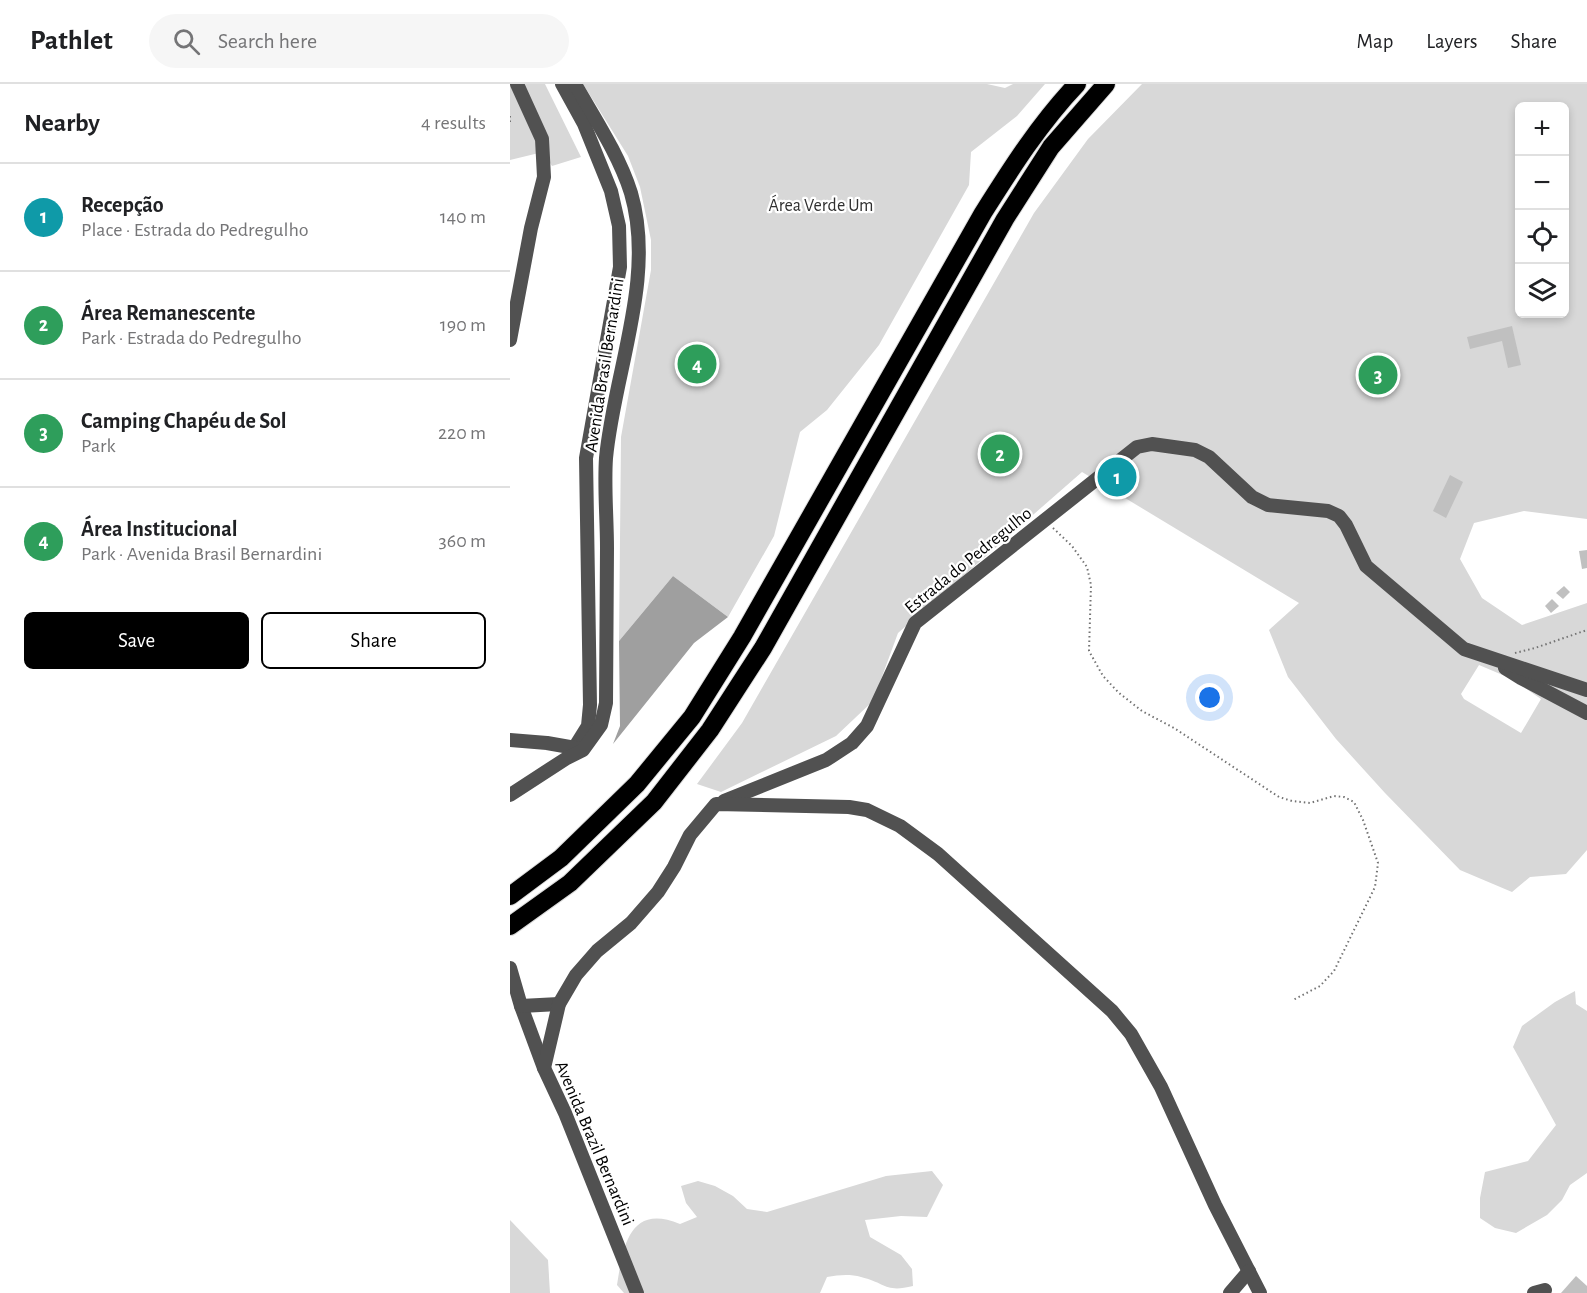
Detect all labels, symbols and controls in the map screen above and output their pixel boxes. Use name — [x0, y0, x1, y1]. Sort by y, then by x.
search box — [149, 14, 569, 68]
icon: search — [170, 25, 203, 58]
text: Pathlet — [30, 27, 113, 55]
text: Search here — [218, 30, 317, 52]
text: Map — [1357, 31, 1393, 52]
text: Layers — [1426, 31, 1477, 52]
text: Share — [1510, 31, 1557, 52]
map controls — [1515, 102, 1569, 318]
button: + — [1515, 102, 1569, 156]
text: Nearby — [24, 110, 100, 136]
text: 4 results — [421, 113, 486, 133]
button: − — [1515, 156, 1569, 210]
text: Recepção — [81, 194, 164, 216]
park label: Área Verde Um — [769, 194, 873, 215]
text: 1 — [40, 207, 47, 227]
text: 140 m — [440, 207, 486, 227]
button: locate — [1515, 210, 1569, 264]
text: Place · Estrada do Pedregulho — [81, 220, 309, 240]
button: layers — [1515, 264, 1569, 318]
street label: Avenida Brasil Bernardini — [582, 277, 628, 453]
text: Área Remanescente — [81, 302, 255, 324]
text: 2 — [39, 315, 48, 335]
text: 190 m — [440, 315, 486, 335]
text: Park · Estrada do Pedregulho — [81, 328, 302, 348]
pin: 4 — [678, 342, 717, 386]
pin: 3 — [1358, 352, 1398, 398]
text: Camping Chapéu de Sol — [81, 410, 287, 432]
text: 3 — [39, 423, 48, 443]
text: 220 m — [438, 423, 486, 443]
pin: 2 — [980, 432, 1020, 476]
text: Park — [81, 436, 116, 456]
pin: 1 — [1098, 454, 1136, 500]
street label: Estrada do Pedregulho — [902, 504, 1036, 617]
text: Área Institucional — [81, 518, 238, 540]
text: 4 — [38, 531, 49, 551]
text: 360 m — [439, 531, 486, 551]
text: Park · Avenida Brasil Bernardini — [81, 544, 322, 564]
button: Save — [24, 612, 249, 669]
button: Share — [261, 612, 486, 669]
your location — [1195, 683, 1224, 712]
street label: Avenida Brazil Bernardini — [551, 1059, 637, 1228]

